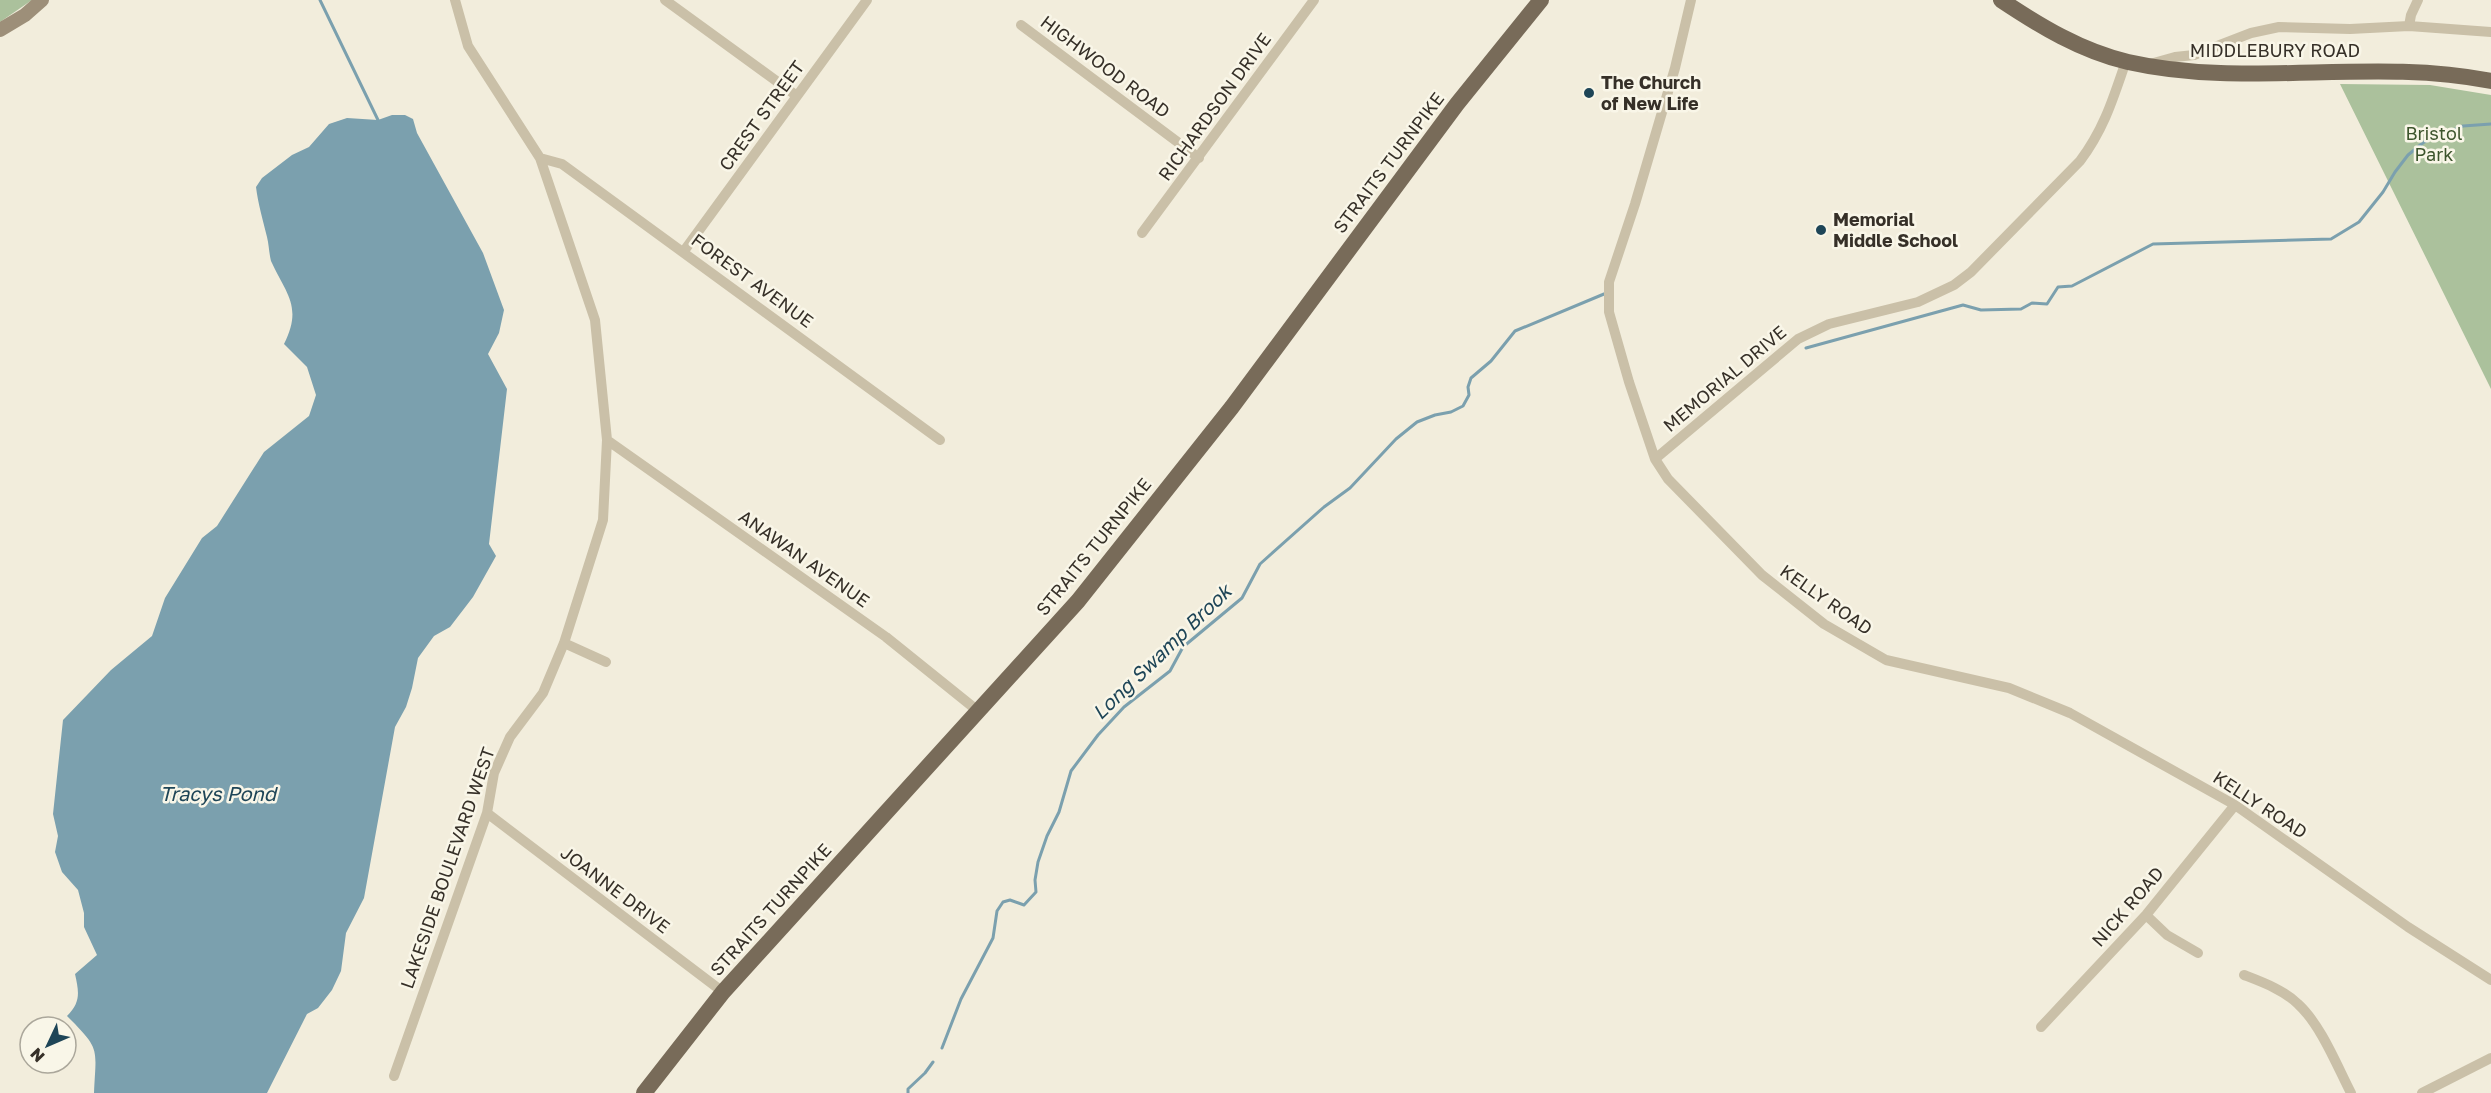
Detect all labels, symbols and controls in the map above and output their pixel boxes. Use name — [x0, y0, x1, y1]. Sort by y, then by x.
street label: HIGHWOOD ROAD — [1037, 10, 1175, 122]
street label: RICHARDSON DRIVE — [1153, 28, 1275, 185]
street label: MIDDLEBURY ROAD — [2190, 39, 2360, 61]
street label: CREST STREET — [714, 56, 808, 175]
place label: The Church of New Life — [1601, 71, 1701, 114]
marker: The Church of New Life — [1582, 86, 1596, 100]
street label: STRAITS TURNPIKE — [1328, 88, 1448, 237]
park label: Bristol Park — [2405, 122, 2463, 165]
place label: Memorial Middle School — [1833, 208, 1958, 251]
marker: Memorial Middle School — [1814, 223, 1828, 237]
street label: FOREST AVENUE — [687, 229, 818, 332]
street label: MEMORIAL DRIVE — [1658, 320, 1790, 436]
street label: STRAITS TURNPIKE — [1031, 473, 1155, 620]
street label: ANAWAN AVENUE — [735, 505, 874, 611]
street label: KELLY ROAD — [1776, 559, 1877, 639]
water label: Long Swamp Brook — [1087, 577, 1238, 724]
street label: LAKESIDE BOULEVARD WEST — [395, 744, 499, 991]
street label: KELLY ROAD — [2209, 766, 2312, 843]
water label: Tracys Pond — [160, 781, 279, 806]
street label: STRAITS TURNPIKE — [705, 839, 835, 980]
street label: JOANNE DRIVE — [557, 841, 675, 938]
street label: NICK ROAD — [2087, 862, 2168, 951]
north arrow — [18, 1015, 78, 1075]
text: N — [26, 1044, 49, 1067]

